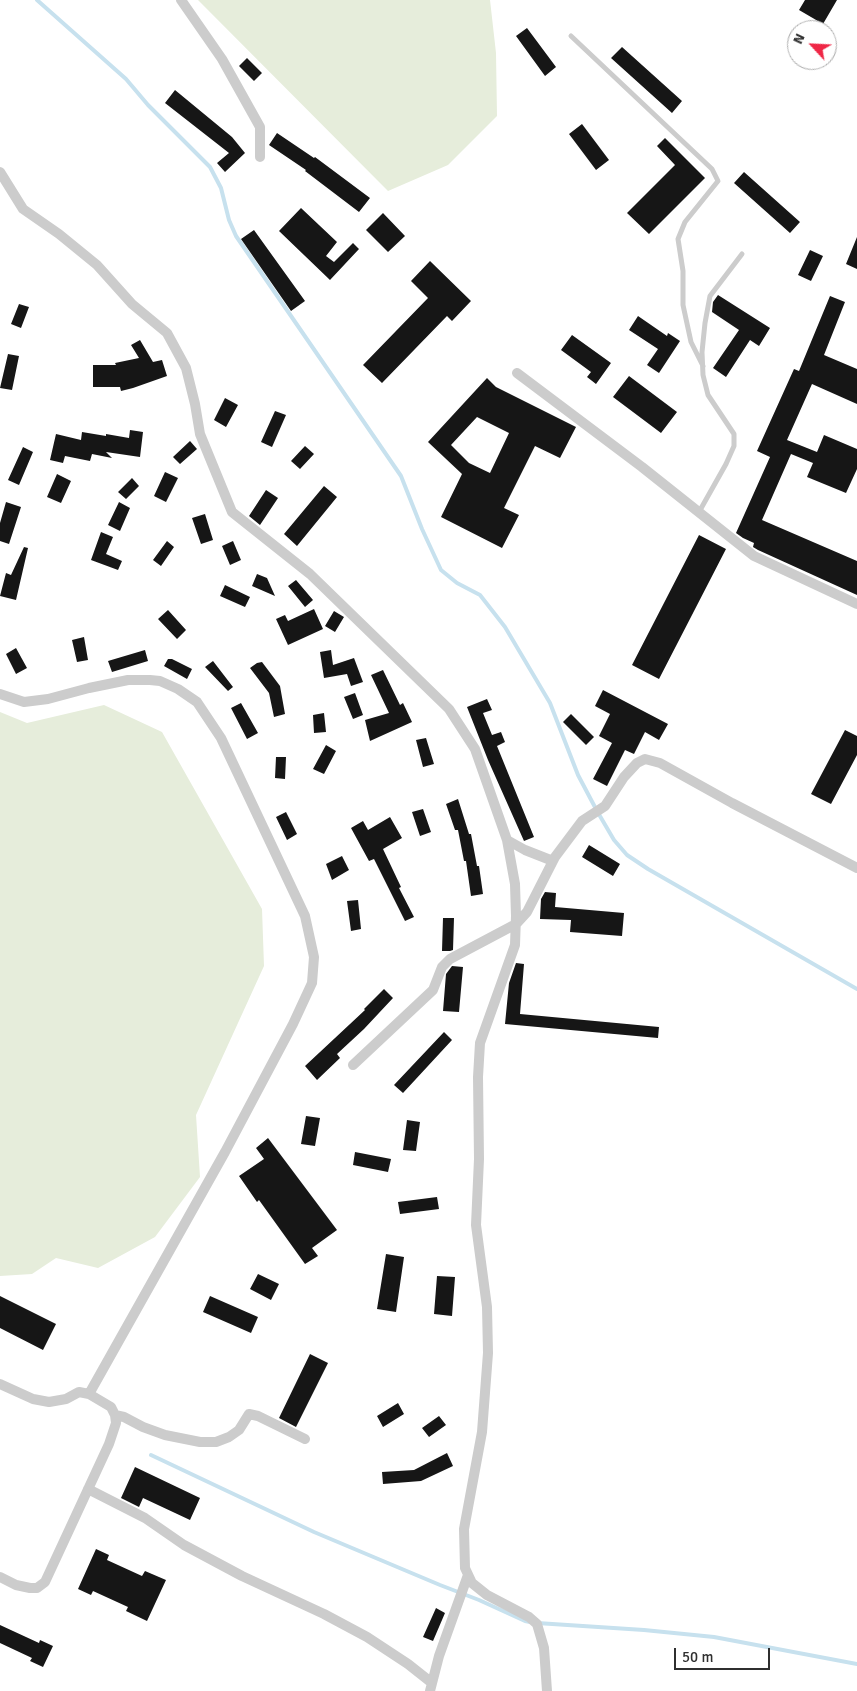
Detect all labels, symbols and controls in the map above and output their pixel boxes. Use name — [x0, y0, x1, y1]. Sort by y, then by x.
north arrow — [787, 20, 837, 70]
text: N — [789, 31, 809, 47]
scale bar — [677, 1638, 773, 1670]
text: 50 m — [682, 1648, 713, 1666]

